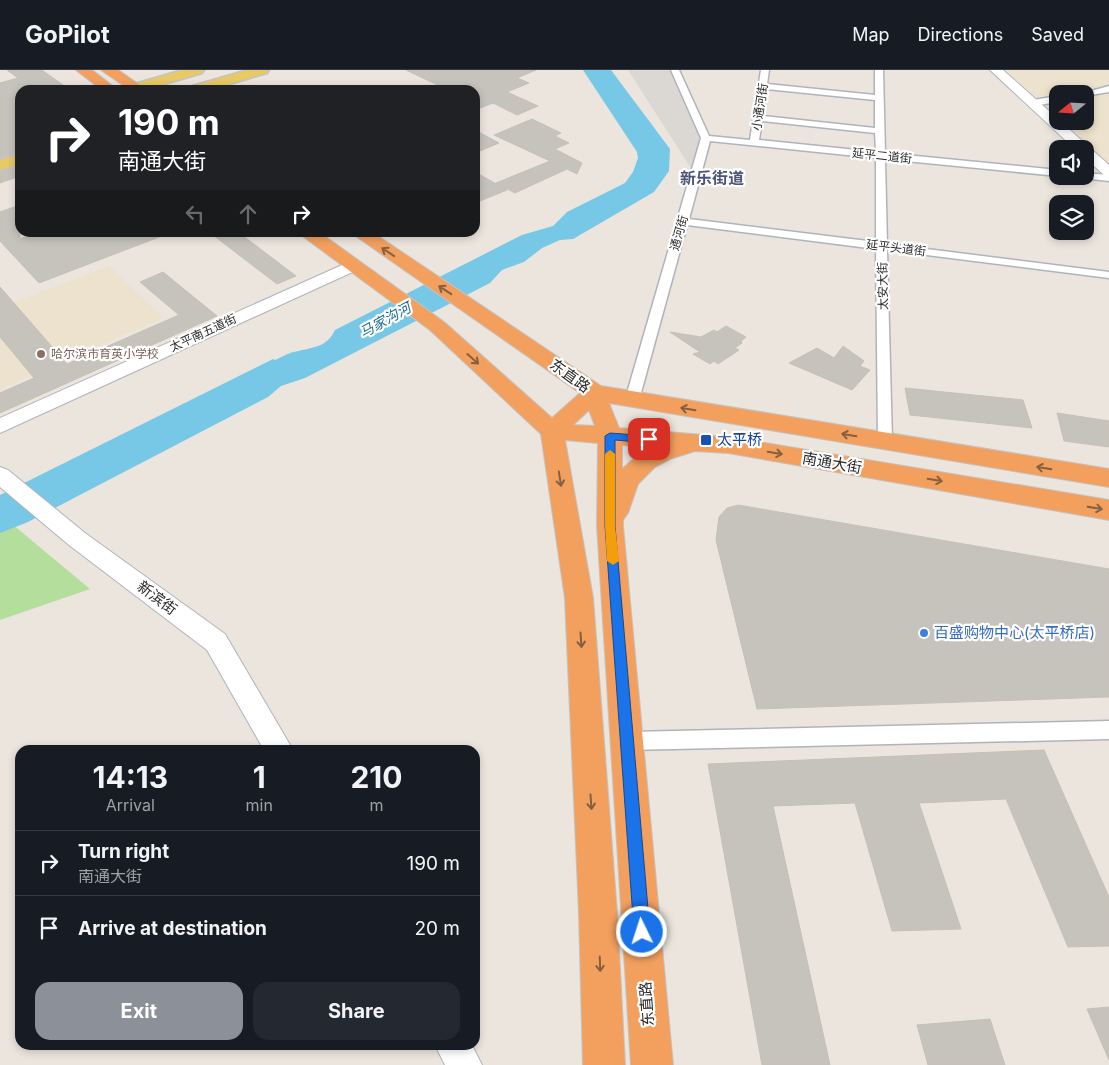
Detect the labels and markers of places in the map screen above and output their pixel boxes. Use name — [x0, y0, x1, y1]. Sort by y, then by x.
place label: 哈尔滨市育英小学校 — [51, 346, 159, 361]
marker: 哈尔滨市育英小学校 — [35, 348, 47, 360]
pin — [628, 418, 670, 460]
place label: 太平桥 — [717, 430, 762, 449]
marker: 太平桥 — [699, 433, 713, 447]
place label: 百盛购物中心(太平桥店) — [934, 623, 1095, 642]
marker: 百盛购物中心(太平桥店) — [918, 627, 930, 639]

